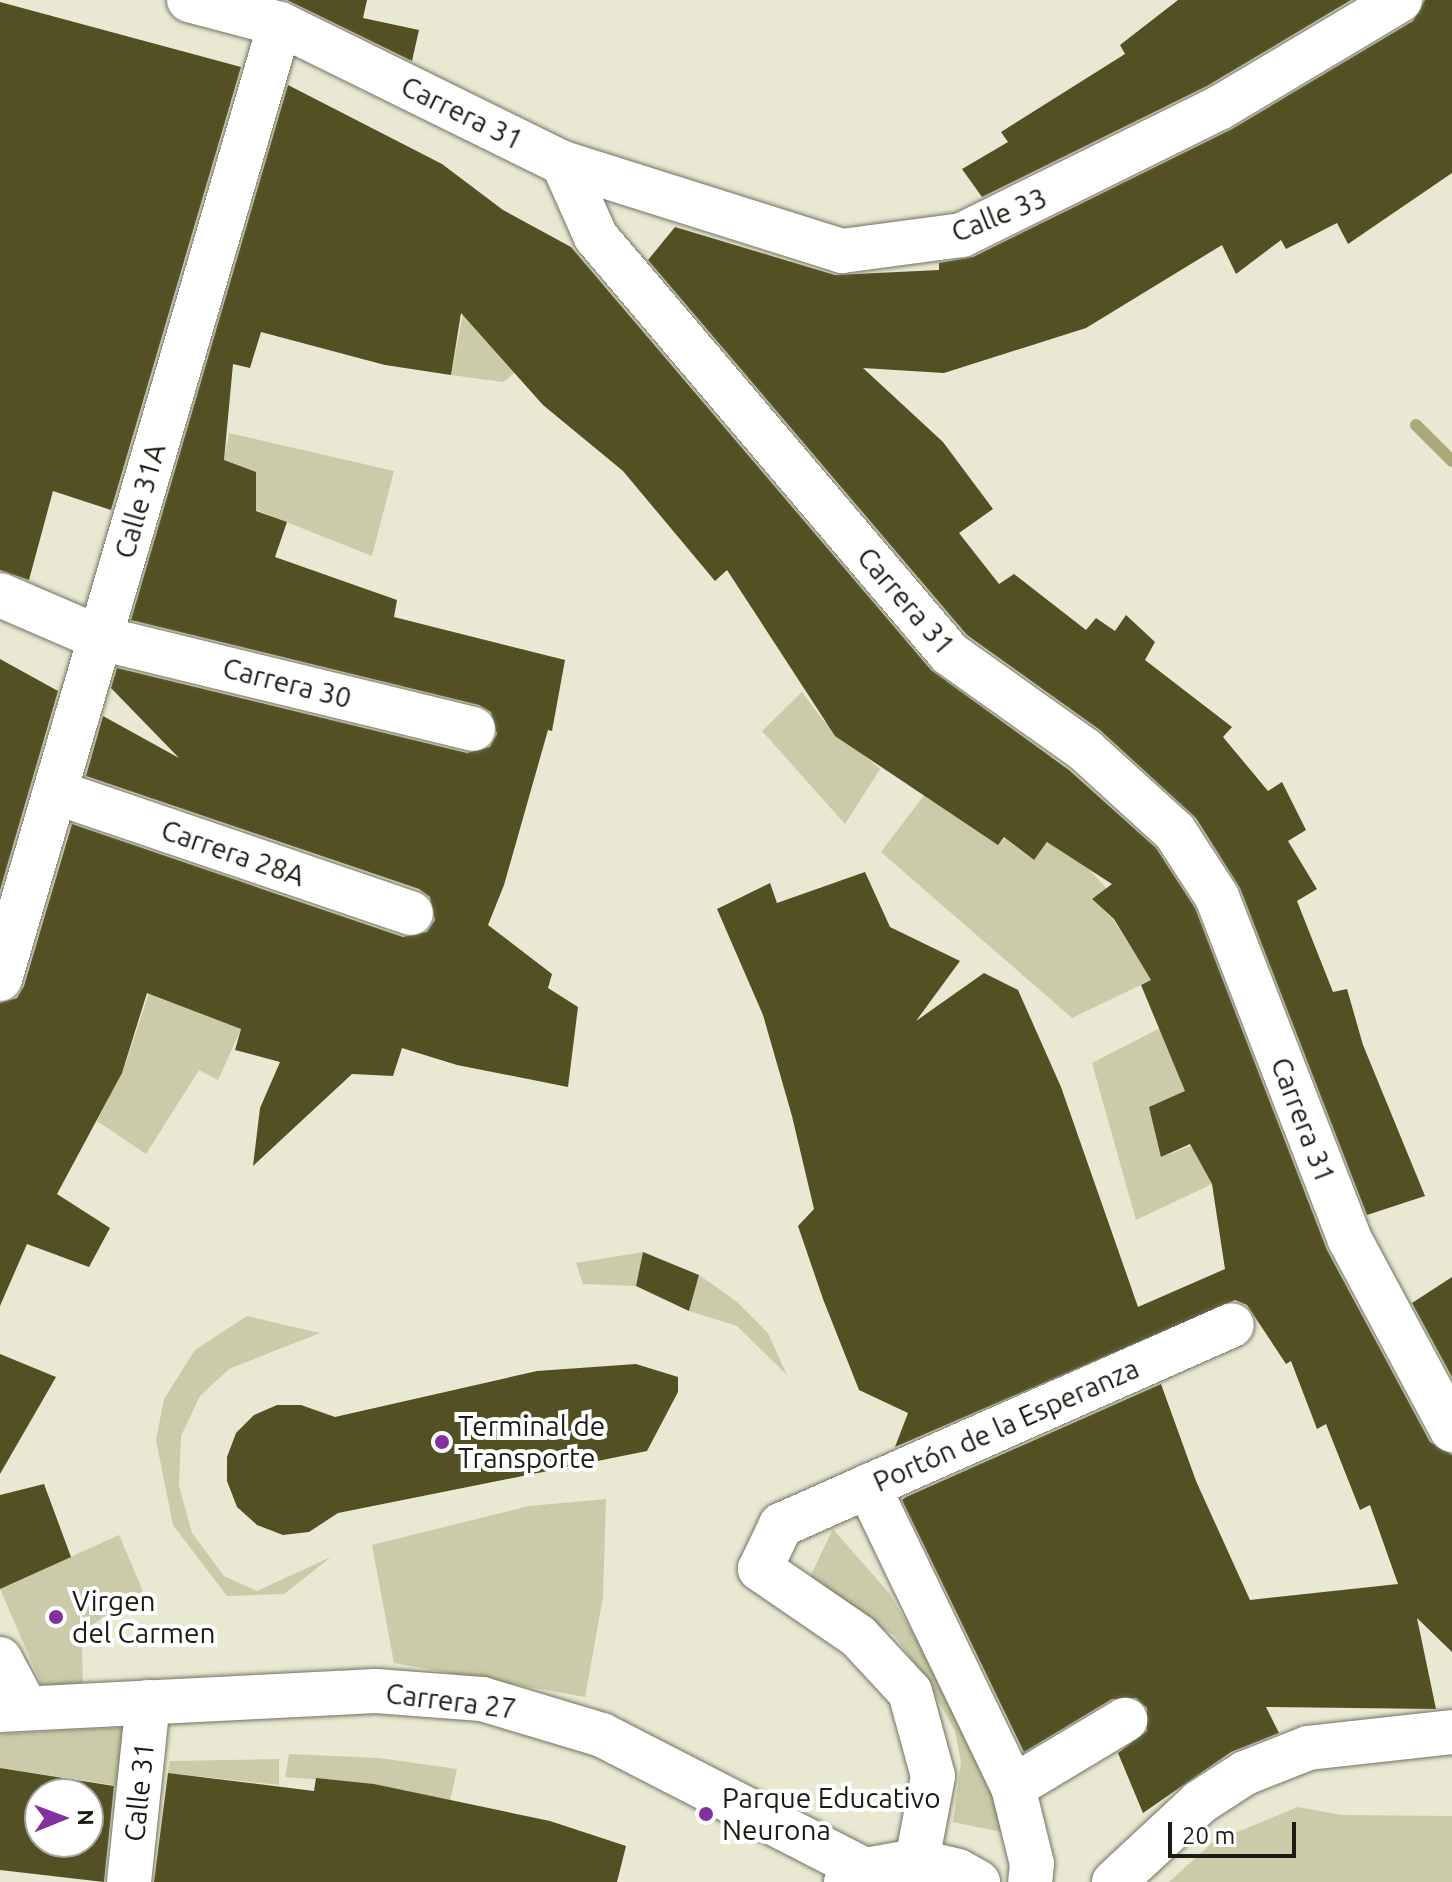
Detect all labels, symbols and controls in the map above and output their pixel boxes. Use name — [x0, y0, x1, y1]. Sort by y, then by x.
street label: Carrera 31 — [396, 69, 528, 157]
street label: Calle 33 — [946, 181, 1052, 249]
street label: Calle 31A — [108, 440, 172, 562]
street label: Carrera 31 — [850, 540, 962, 662]
street label: Carrera 30 — [219, 651, 355, 715]
street label: Carrera 28A — [157, 813, 309, 893]
street label: Carrera 31 — [1264, 1053, 1342, 1187]
street label: Portón de la Esperanza — [868, 1351, 1144, 1499]
place label: Terminal de Transporte — [458, 1409, 605, 1475]
marker: Terminal de Transporte — [433, 1433, 451, 1451]
place label: Virgen del Carmen — [72, 1584, 215, 1650]
marker: Virgen del Carmen — [47, 1608, 65, 1626]
street label: Carrera 27 — [384, 1676, 518, 1726]
street label: Calle 31 — [117, 1741, 161, 1843]
north arrow — [24, 1778, 104, 1858]
place label: Parque Educativo Neurona — [722, 1781, 941, 1847]
marker: Parque Educativo Neurona — [697, 1805, 715, 1823]
scale bar — [1172, 1806, 1300, 1856]
text: N — [74, 1809, 99, 1826]
text: 20 m — [1182, 1822, 1235, 1849]

